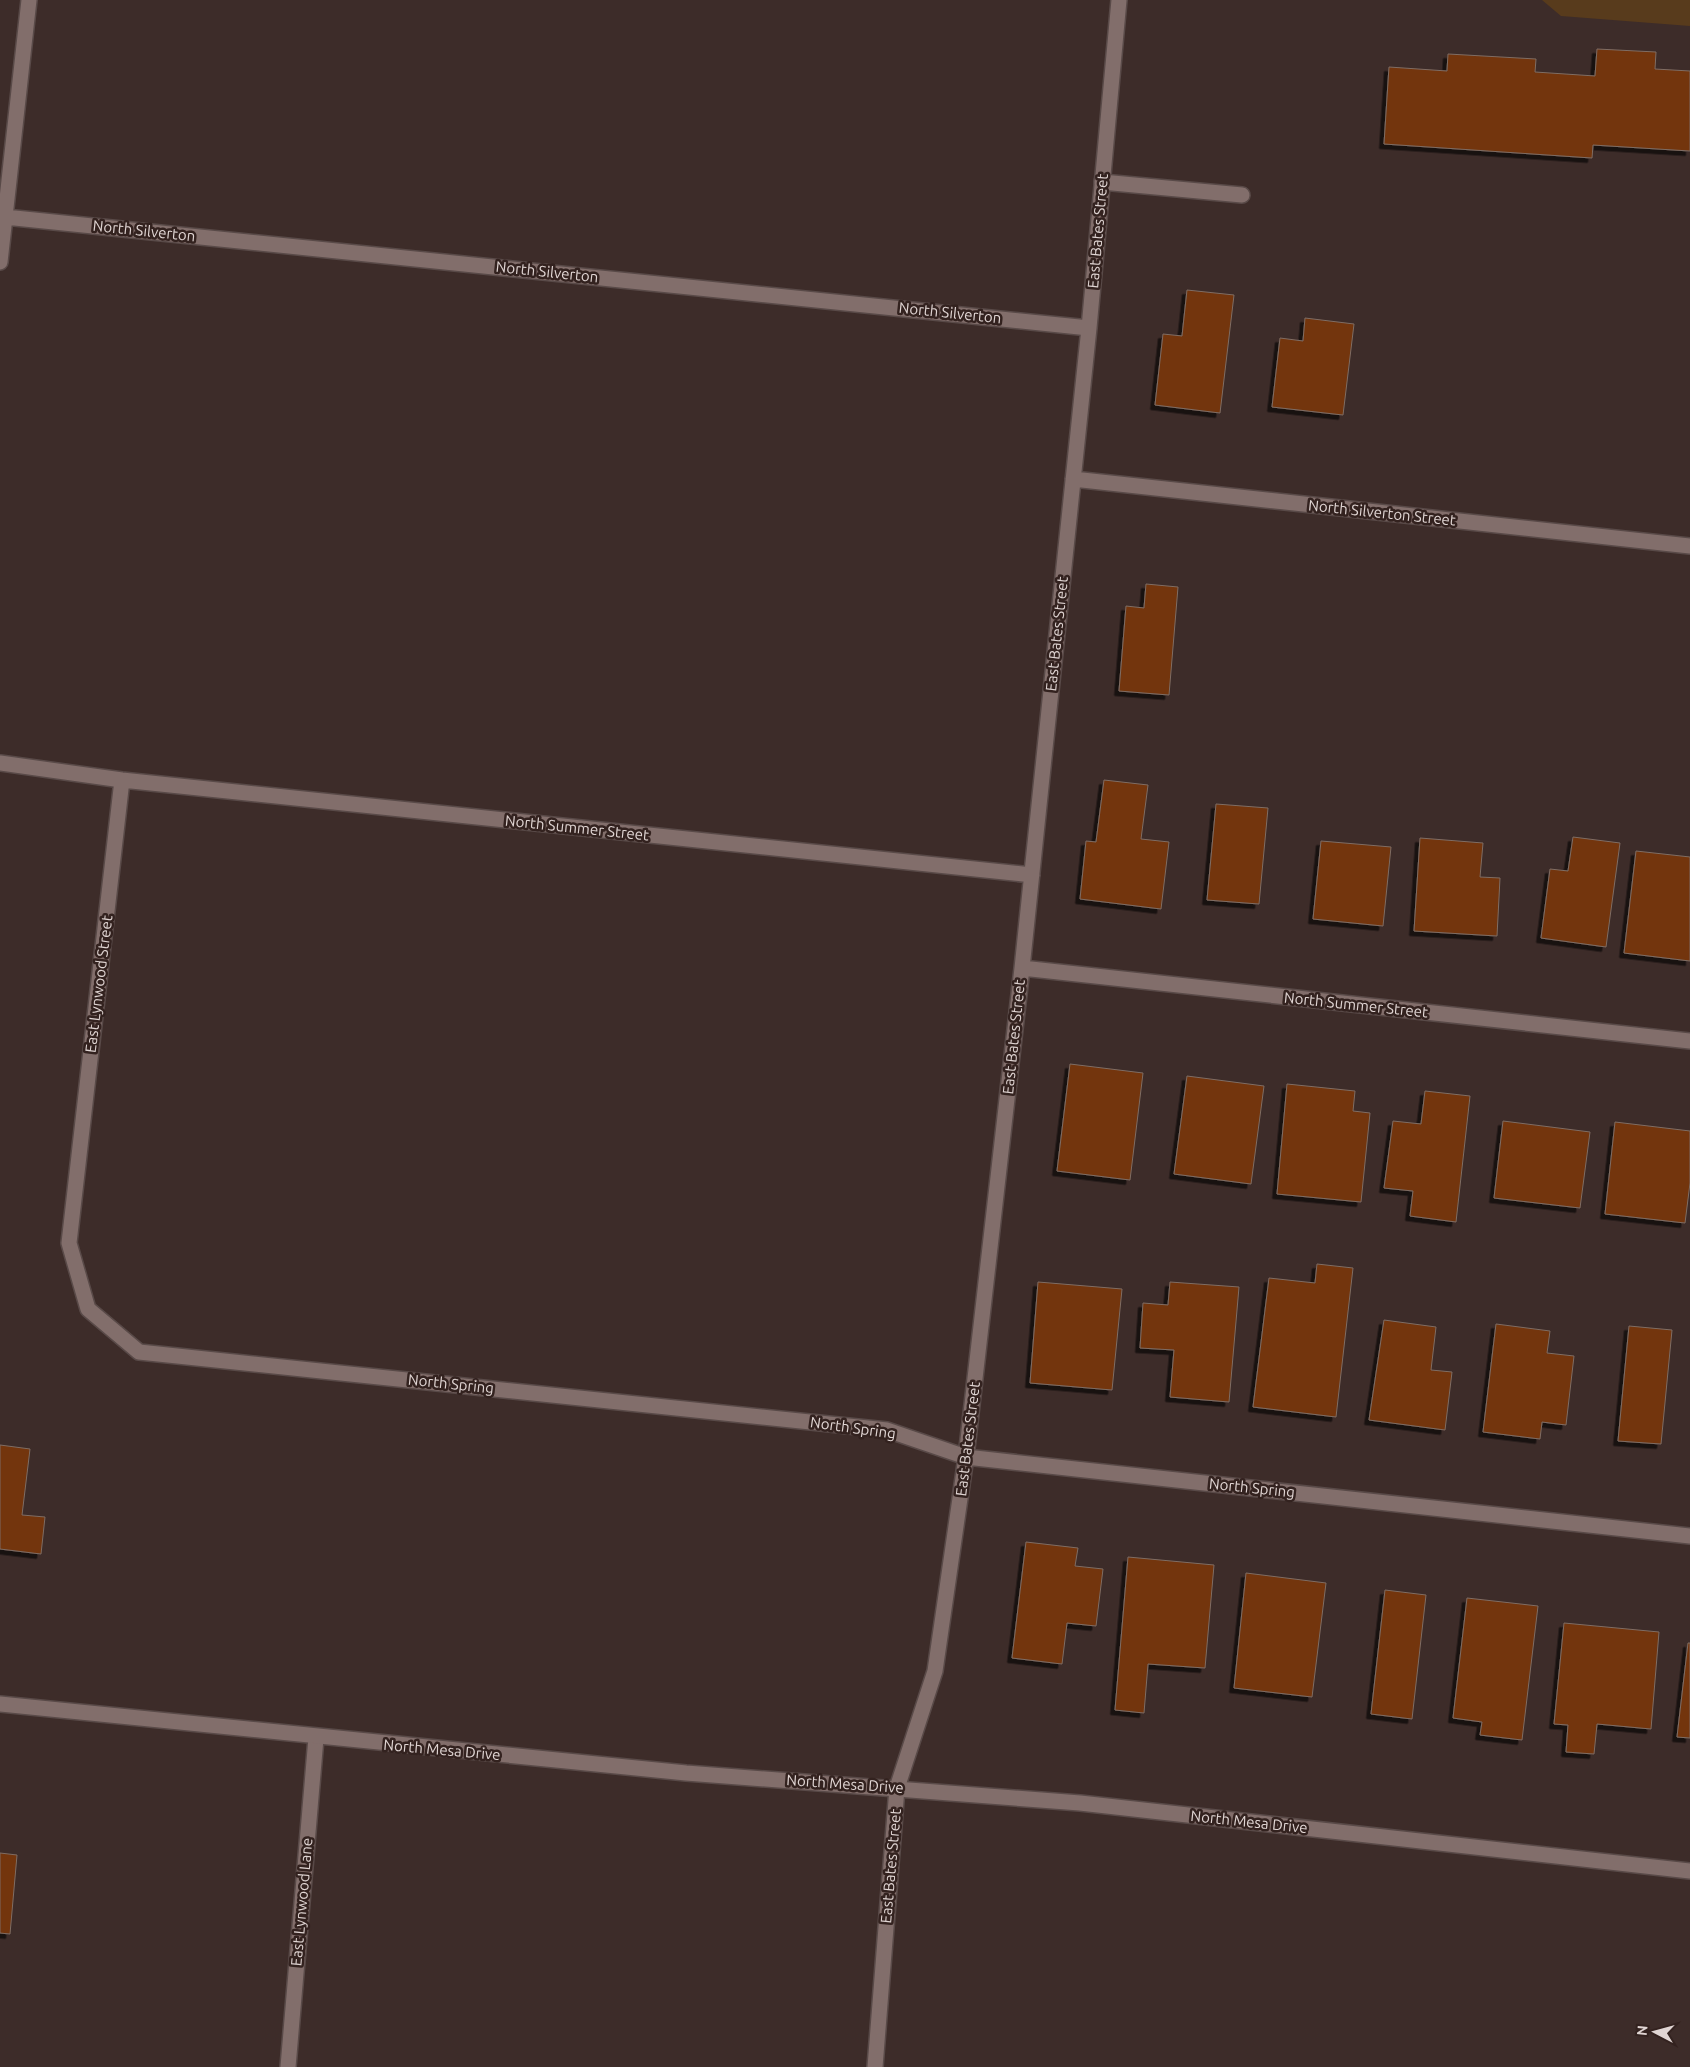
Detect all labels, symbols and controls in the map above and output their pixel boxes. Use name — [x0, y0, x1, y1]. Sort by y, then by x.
street label: East Bates Street — [1084, 173, 1111, 289]
street label: North Silverton — [92, 217, 196, 244]
street label: North Silverton — [495, 258, 599, 285]
street label: North Silverton — [898, 299, 1002, 326]
street label: North Silverton Street — [1307, 496, 1457, 529]
street label: East Bates Street — [1042, 576, 1071, 692]
street label: North Summer Street — [504, 811, 650, 844]
street label: East Lynwood Street — [82, 914, 115, 1054]
street label: East Bates Street — [999, 979, 1028, 1095]
street label: North Summer Street — [1283, 988, 1429, 1021]
street label: North Spring — [407, 1371, 495, 1396]
street label: East Bates Street — [952, 1381, 983, 1497]
street label: North Spring — [809, 1413, 897, 1442]
street label: North Spring — [1208, 1475, 1296, 1500]
street label: North Mesa Drive — [383, 1736, 501, 1763]
street label: North Mesa Drive — [786, 1771, 904, 1796]
street label: North Mesa Drive — [1190, 1807, 1308, 1836]
street label: East Bates Street — [877, 1808, 904, 1924]
street label: East Lynwood Lane — [287, 1837, 316, 1967]
north arrow — [1630, 2007, 1680, 2057]
text: N — [1634, 2025, 1651, 2037]

